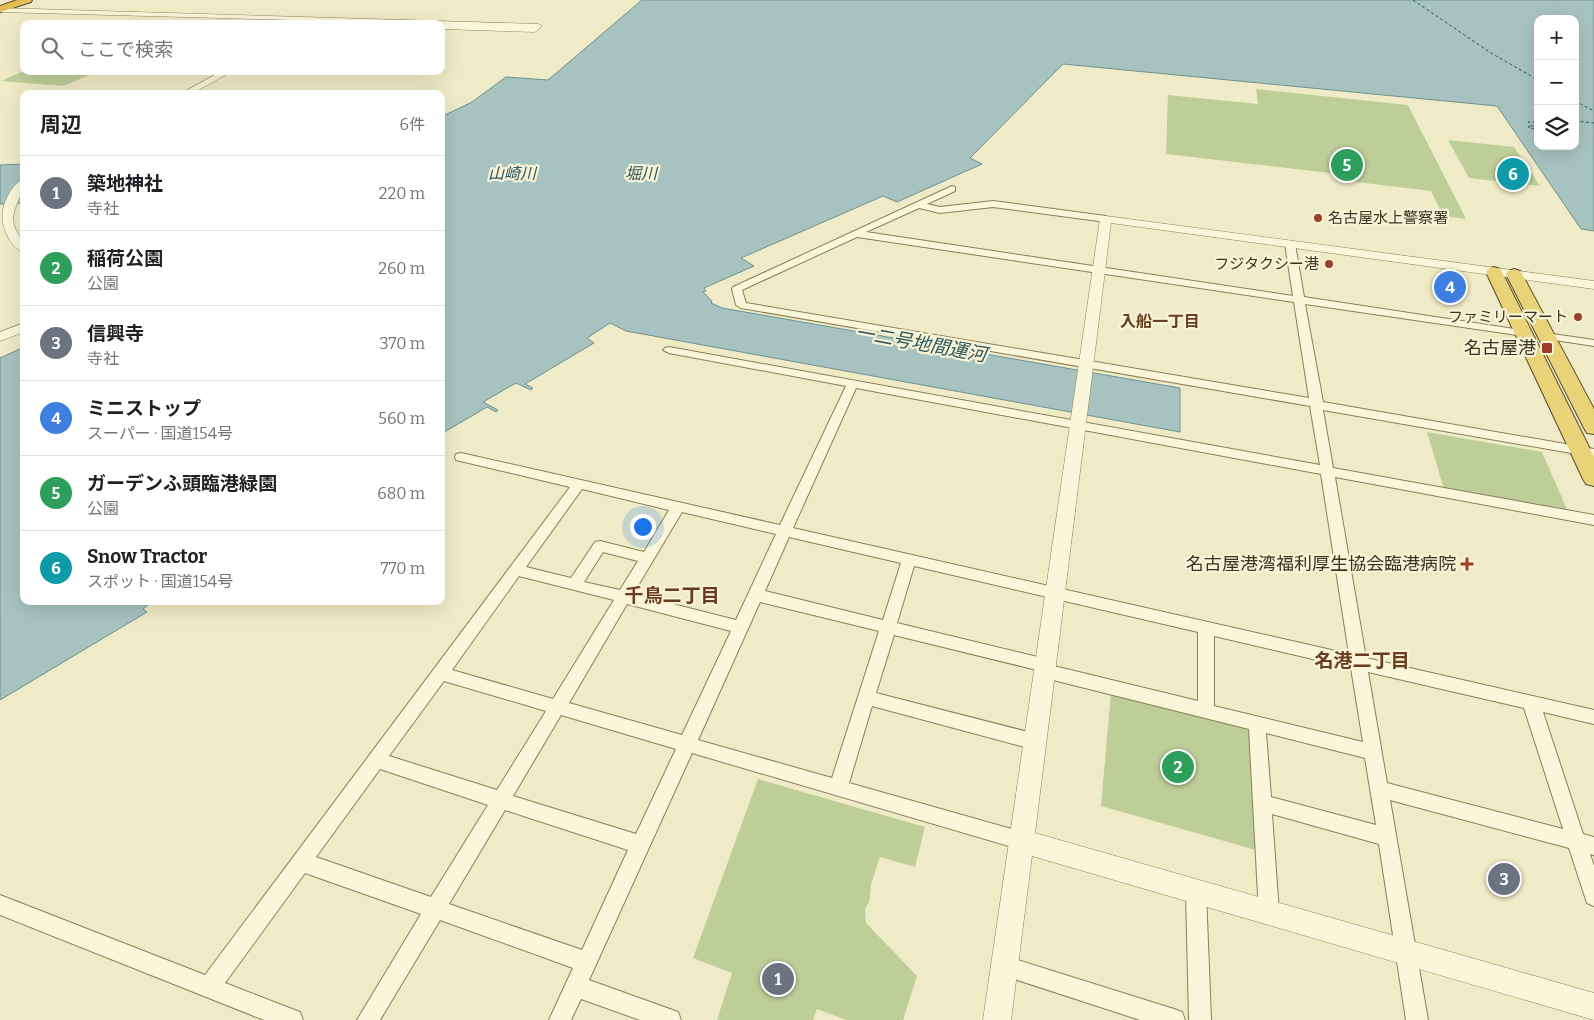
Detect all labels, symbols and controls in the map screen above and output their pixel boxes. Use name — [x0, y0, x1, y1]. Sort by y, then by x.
map controls — [1534, 15, 1579, 150]
button: + — [1534, 15, 1579, 60]
search box — [20, 20, 445, 75]
icon: search — [38, 34, 66, 62]
text: ここで検索 — [78, 38, 173, 61]
button: − — [1534, 60, 1579, 105]
button: layers — [1534, 105, 1579, 150]
text: 周辺 — [40, 112, 82, 138]
text: 6件 — [400, 115, 425, 134]
pin: 5 — [1331, 146, 1363, 184]
pin: 6 — [1497, 155, 1529, 193]
water label: 山崎川 — [488, 164, 538, 183]
water label: 堀川 — [625, 164, 659, 183]
text: 築地神社 — [87, 172, 163, 195]
text: 1 — [53, 184, 59, 203]
text: 220 m — [379, 184, 425, 203]
text: 寺社 — [87, 199, 119, 218]
place label: 名古屋水上警察署 — [1328, 209, 1448, 227]
marker: 名古屋水上警察署 — [1312, 212, 1324, 224]
text: 稲荷公園 — [87, 247, 163, 270]
place label: フジタクシー港 — [1214, 255, 1319, 273]
marker: フジタクシー港 — [1323, 258, 1335, 270]
text: 2 — [51, 259, 61, 278]
text: 260 m — [378, 259, 425, 278]
pin: 4 — [1434, 268, 1466, 306]
text: 公園 — [87, 274, 119, 293]
place label: ファミリーマート — [1448, 308, 1568, 326]
marker: ファミリーマート — [1572, 311, 1584, 323]
district label: 入船一丁目 — [1120, 312, 1200, 331]
water label: 一二号地間運河 — [853, 321, 992, 367]
text: 信興寺 — [87, 322, 144, 345]
text: 3 — [51, 334, 61, 353]
text: 370 m — [379, 334, 425, 353]
place label: 名古屋港 — [1464, 337, 1536, 359]
marker: 名古屋港 — [1540, 341, 1554, 355]
text: 寺社 — [87, 349, 119, 368]
text: ミニストップ — [87, 397, 201, 420]
text: 4 — [51, 409, 61, 428]
text: 560 m — [378, 409, 425, 428]
text: スーパー · 国道154号 — [87, 424, 233, 443]
text: ガーデンふ頭臨港緑園 — [87, 472, 277, 495]
text: 5 — [52, 484, 60, 503]
text: 680 m — [377, 484, 425, 503]
text: 公園 — [87, 499, 119, 518]
your location — [630, 514, 656, 540]
text: Snow Tractor — [87, 545, 207, 568]
place label: 名古屋港湾福利厚生協会臨港病院 — [1186, 553, 1456, 575]
marker: 名古屋港湾福利厚生協会臨港病院 — [1460, 557, 1474, 571]
text: 6 — [51, 559, 61, 578]
text: 770 m — [380, 559, 425, 578]
text: スポット · 国道154号 — [87, 572, 233, 591]
district label: 千鳥二丁目 — [624, 584, 720, 607]
district label: 名港二丁目 — [1314, 649, 1410, 672]
pin: 2 — [1162, 748, 1194, 786]
pin: 3 — [1488, 860, 1520, 898]
pin: 1 — [762, 960, 794, 998]

